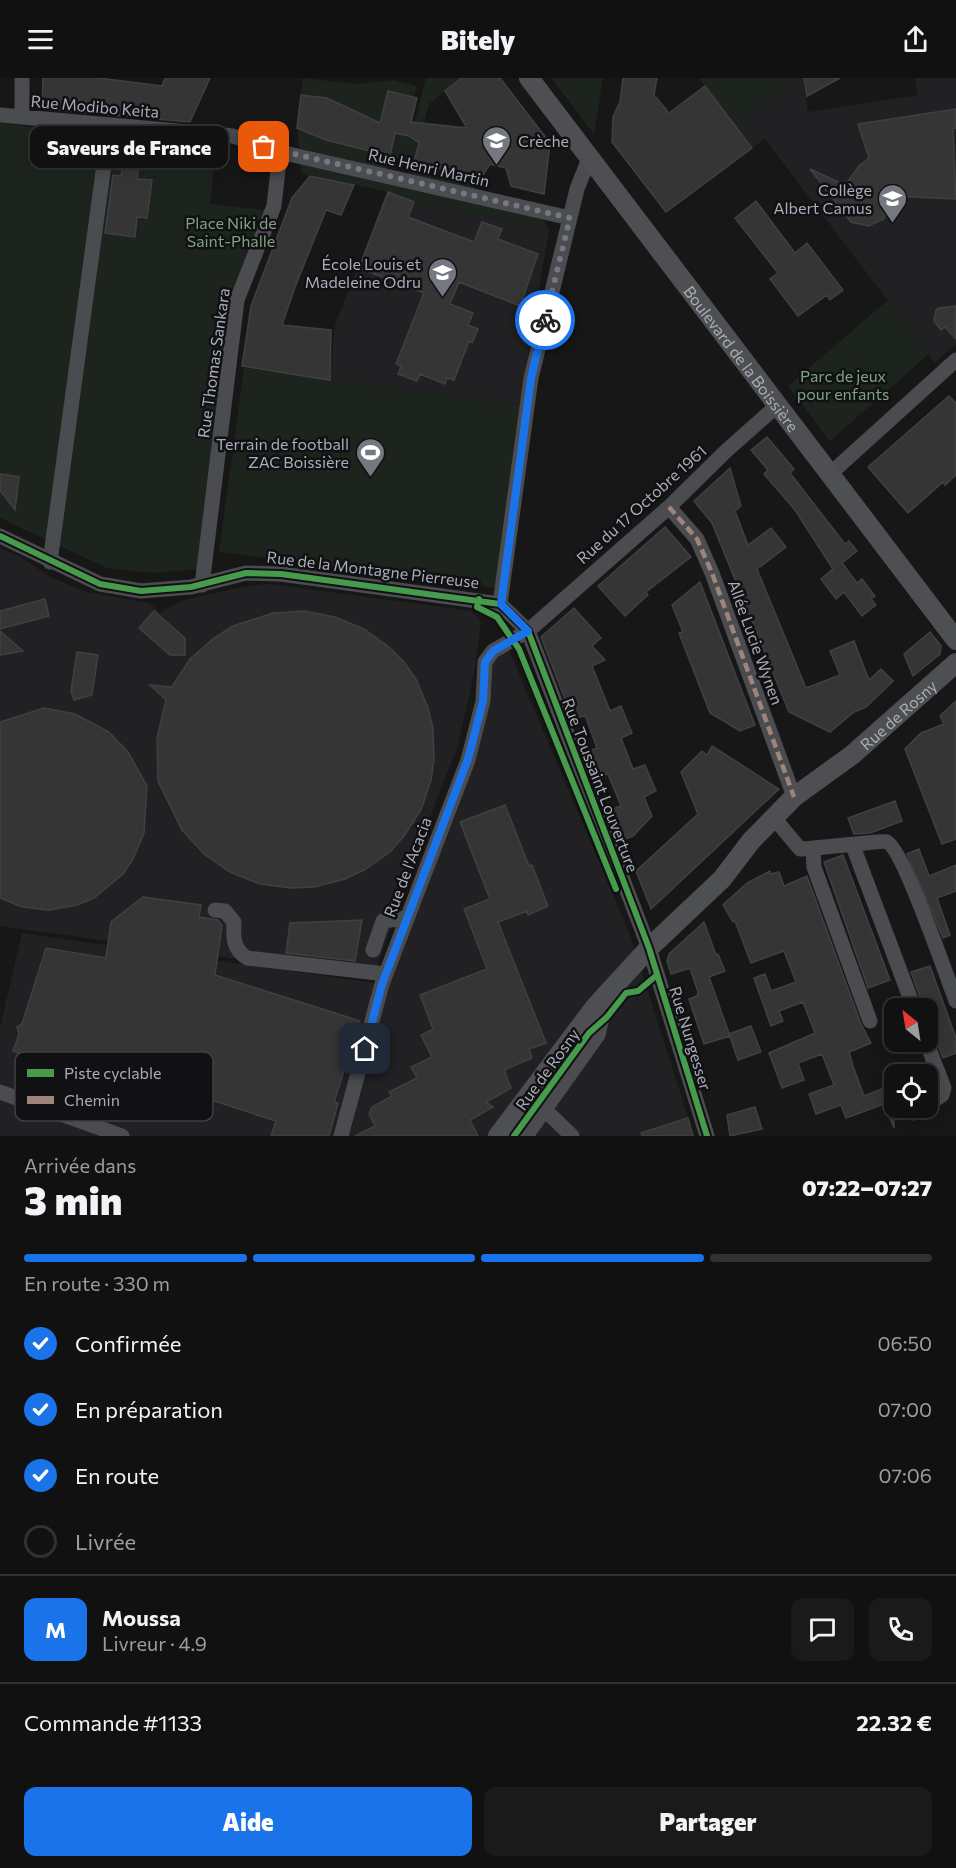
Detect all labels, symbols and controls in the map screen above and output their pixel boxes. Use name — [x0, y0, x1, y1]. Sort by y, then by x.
icon: menu — [24, 23, 57, 56]
text: Bitely — [441, 23, 515, 56]
icon: share — [899, 23, 932, 56]
street label: Rue Modibo Keita — [30, 91, 160, 121]
pin — [238, 121, 289, 172]
school or university icon: Crèche — [481, 124, 513, 166]
callout: Saveurs de France — [30, 126, 228, 168]
icon: bag — [247, 130, 280, 163]
place label: Crèche — [518, 131, 569, 150]
text: Saveurs de France — [47, 135, 211, 159]
street label: Rue Henri Martin — [366, 144, 492, 190]
place label: Collège Albert Camus — [773, 180, 872, 217]
school or university icon: Collège Albert Camus — [877, 182, 909, 224]
park label: Place Niki de Saint-Phalle — [185, 213, 277, 250]
place label: École Louis et Madeleine Odru — [305, 254, 421, 291]
school or university icon: École Louis et Madeleine Odru — [426, 256, 458, 298]
street label: Boulevard de la Boissière — [681, 282, 803, 435]
street label: Rue Thomas Sankara — [193, 287, 233, 439]
courier — [515, 290, 575, 350]
icon: bike — [529, 304, 562, 337]
park label: Parc de jeux pour enfants — [797, 366, 889, 403]
place label: Terrain de football ZAC Boissière — [216, 434, 349, 471]
sports icon: Terrain de football ZAC Boissière — [354, 436, 386, 478]
street label: Rue du 17 Octobre 1961 — [572, 441, 710, 567]
street label: Rue de la Montagne Pierreuse — [266, 547, 480, 591]
street label: Allée Lucie Wynen — [725, 577, 787, 707]
street label: Rue de Rosny — [856, 675, 940, 753]
street label: Rue Toussaint Louverture — [559, 695, 643, 875]
street label: Rue de l'Acacia — [379, 814, 435, 920]
street label: Rue Nungesser — [666, 984, 716, 1093]
north arrow — [884, 998, 938, 1052]
map controls — [884, 998, 938, 1118]
pin — [339, 1023, 390, 1074]
street label: Rue de Rosny — [511, 1025, 583, 1113]
icon: home — [348, 1032, 381, 1065]
legend — [15, 1052, 213, 1121]
text: Piste cyclable — [64, 1063, 162, 1082]
button: locate — [884, 1064, 938, 1118]
text: Chemin — [64, 1090, 120, 1109]
text: Arrivée dans — [24, 1153, 136, 1177]
text: 07:22–07:27 — [802, 1174, 932, 1201]
text: 3 min — [24, 1175, 122, 1223]
text: En route · 330 m — [24, 1271, 170, 1295]
icon: check — [24, 1327, 57, 1360]
text: Confirmée — [75, 1330, 181, 1357]
text: 06:50 — [878, 1331, 932, 1355]
icon: check — [24, 1393, 57, 1426]
text: En préparation — [75, 1396, 223, 1423]
text: 07:00 — [878, 1397, 932, 1421]
icon: check — [24, 1459, 57, 1492]
text: En route — [75, 1462, 159, 1489]
text: 07:06 — [879, 1463, 932, 1487]
text: Livrée — [75, 1528, 136, 1555]
button: chat — [791, 1598, 854, 1661]
button: phone — [869, 1598, 932, 1661]
text: Moussa — [102, 1604, 181, 1631]
text: M — [45, 1616, 66, 1643]
text: Livreur · 4.9 — [102, 1631, 207, 1655]
text: Commande #1133 — [24, 1709, 202, 1736]
text: 22.32 € — [856, 1709, 932, 1736]
button: Aide — [24, 1787, 472, 1856]
button: Partager — [484, 1787, 932, 1856]

